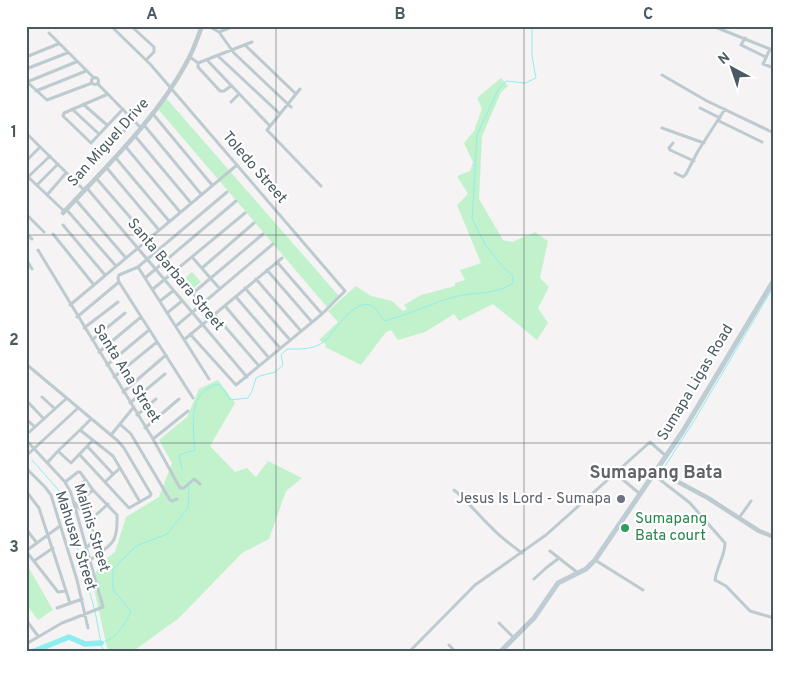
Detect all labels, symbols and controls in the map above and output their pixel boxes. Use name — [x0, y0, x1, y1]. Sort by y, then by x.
text: A — [146, 5, 158, 25]
text: B — [394, 5, 406, 25]
text: C — [643, 5, 653, 25]
north arrow — [708, 42, 758, 92]
text: N — [715, 49, 734, 69]
street label: San Miguel Drive — [64, 95, 154, 191]
text: 1 — [11, 123, 17, 143]
street label: Toledo Street — [217, 128, 291, 208]
street label: Santa Barbara Street — [122, 215, 228, 335]
street label: Santa Ana Street — [88, 321, 164, 427]
street label: Sumapa Ligas Road — [654, 321, 738, 445]
text: 2 — [9, 331, 19, 351]
district label: Sumapang Bata — [589, 462, 723, 485]
street label: Malinis Street — [69, 482, 113, 574]
street label: Mahusay Street — [50, 489, 100, 593]
place label: Jesus Is Lord - Sumapa — [456, 490, 611, 509]
marker: Jesus Is Lord - Sumapa — [615, 493, 627, 505]
place label: Sumapang Bata court — [635, 510, 707, 546]
marker: Sumapang Bata court — [619, 522, 631, 534]
text: 3 — [9, 538, 19, 558]

